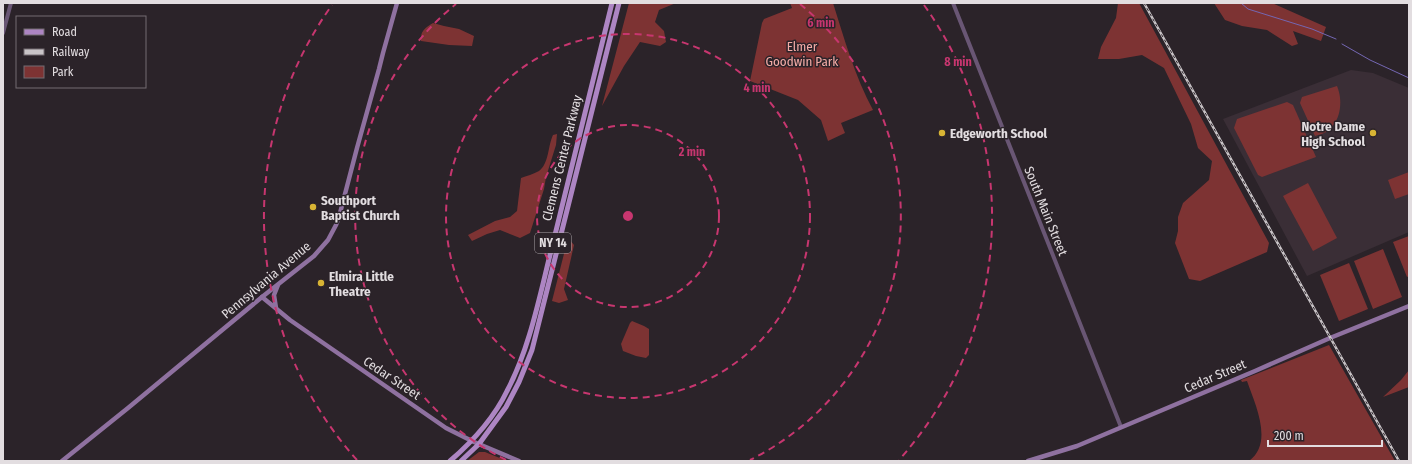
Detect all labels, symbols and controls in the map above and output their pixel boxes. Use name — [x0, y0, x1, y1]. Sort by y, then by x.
legend — [16, 16, 146, 88]
text: 6 min — [807, 16, 835, 30]
text: Road — [52, 25, 77, 39]
park label: Elmer Goodwin Park — [766, 39, 839, 69]
text: Railway — [52, 45, 90, 59]
text: 8 min — [944, 55, 972, 69]
text: Park — [52, 65, 74, 79]
text: 4 min — [743, 81, 771, 95]
street label: Clemens Center Parkway — [539, 93, 585, 223]
place label: Notre Dame High School — [1301, 119, 1365, 149]
place label: Edgeworth School — [950, 126, 1048, 141]
marker: Edgeworth School — [937, 128, 947, 138]
marker: Notre Dame High School — [1368, 128, 1378, 138]
text: 2 min — [678, 145, 705, 159]
street label: South Main Street — [1021, 164, 1071, 259]
place label: Southport Baptist Church — [321, 193, 400, 223]
marker: Southport Baptist Church — [308, 202, 318, 212]
centre of rings — [621, 209, 635, 223]
road number: NY 14 — [535, 233, 571, 253]
street label: Pennsylvania Avenue — [218, 238, 314, 322]
place label: Elmira Little Theatre — [329, 269, 394, 299]
marker: Elmira Little Theatre — [316, 278, 326, 288]
street label: Cedar Street — [361, 353, 424, 403]
street label: Cedar Street — [1182, 356, 1249, 396]
scale bar — [1268, 422, 1382, 448]
text: 200 m — [1274, 429, 1304, 443]

